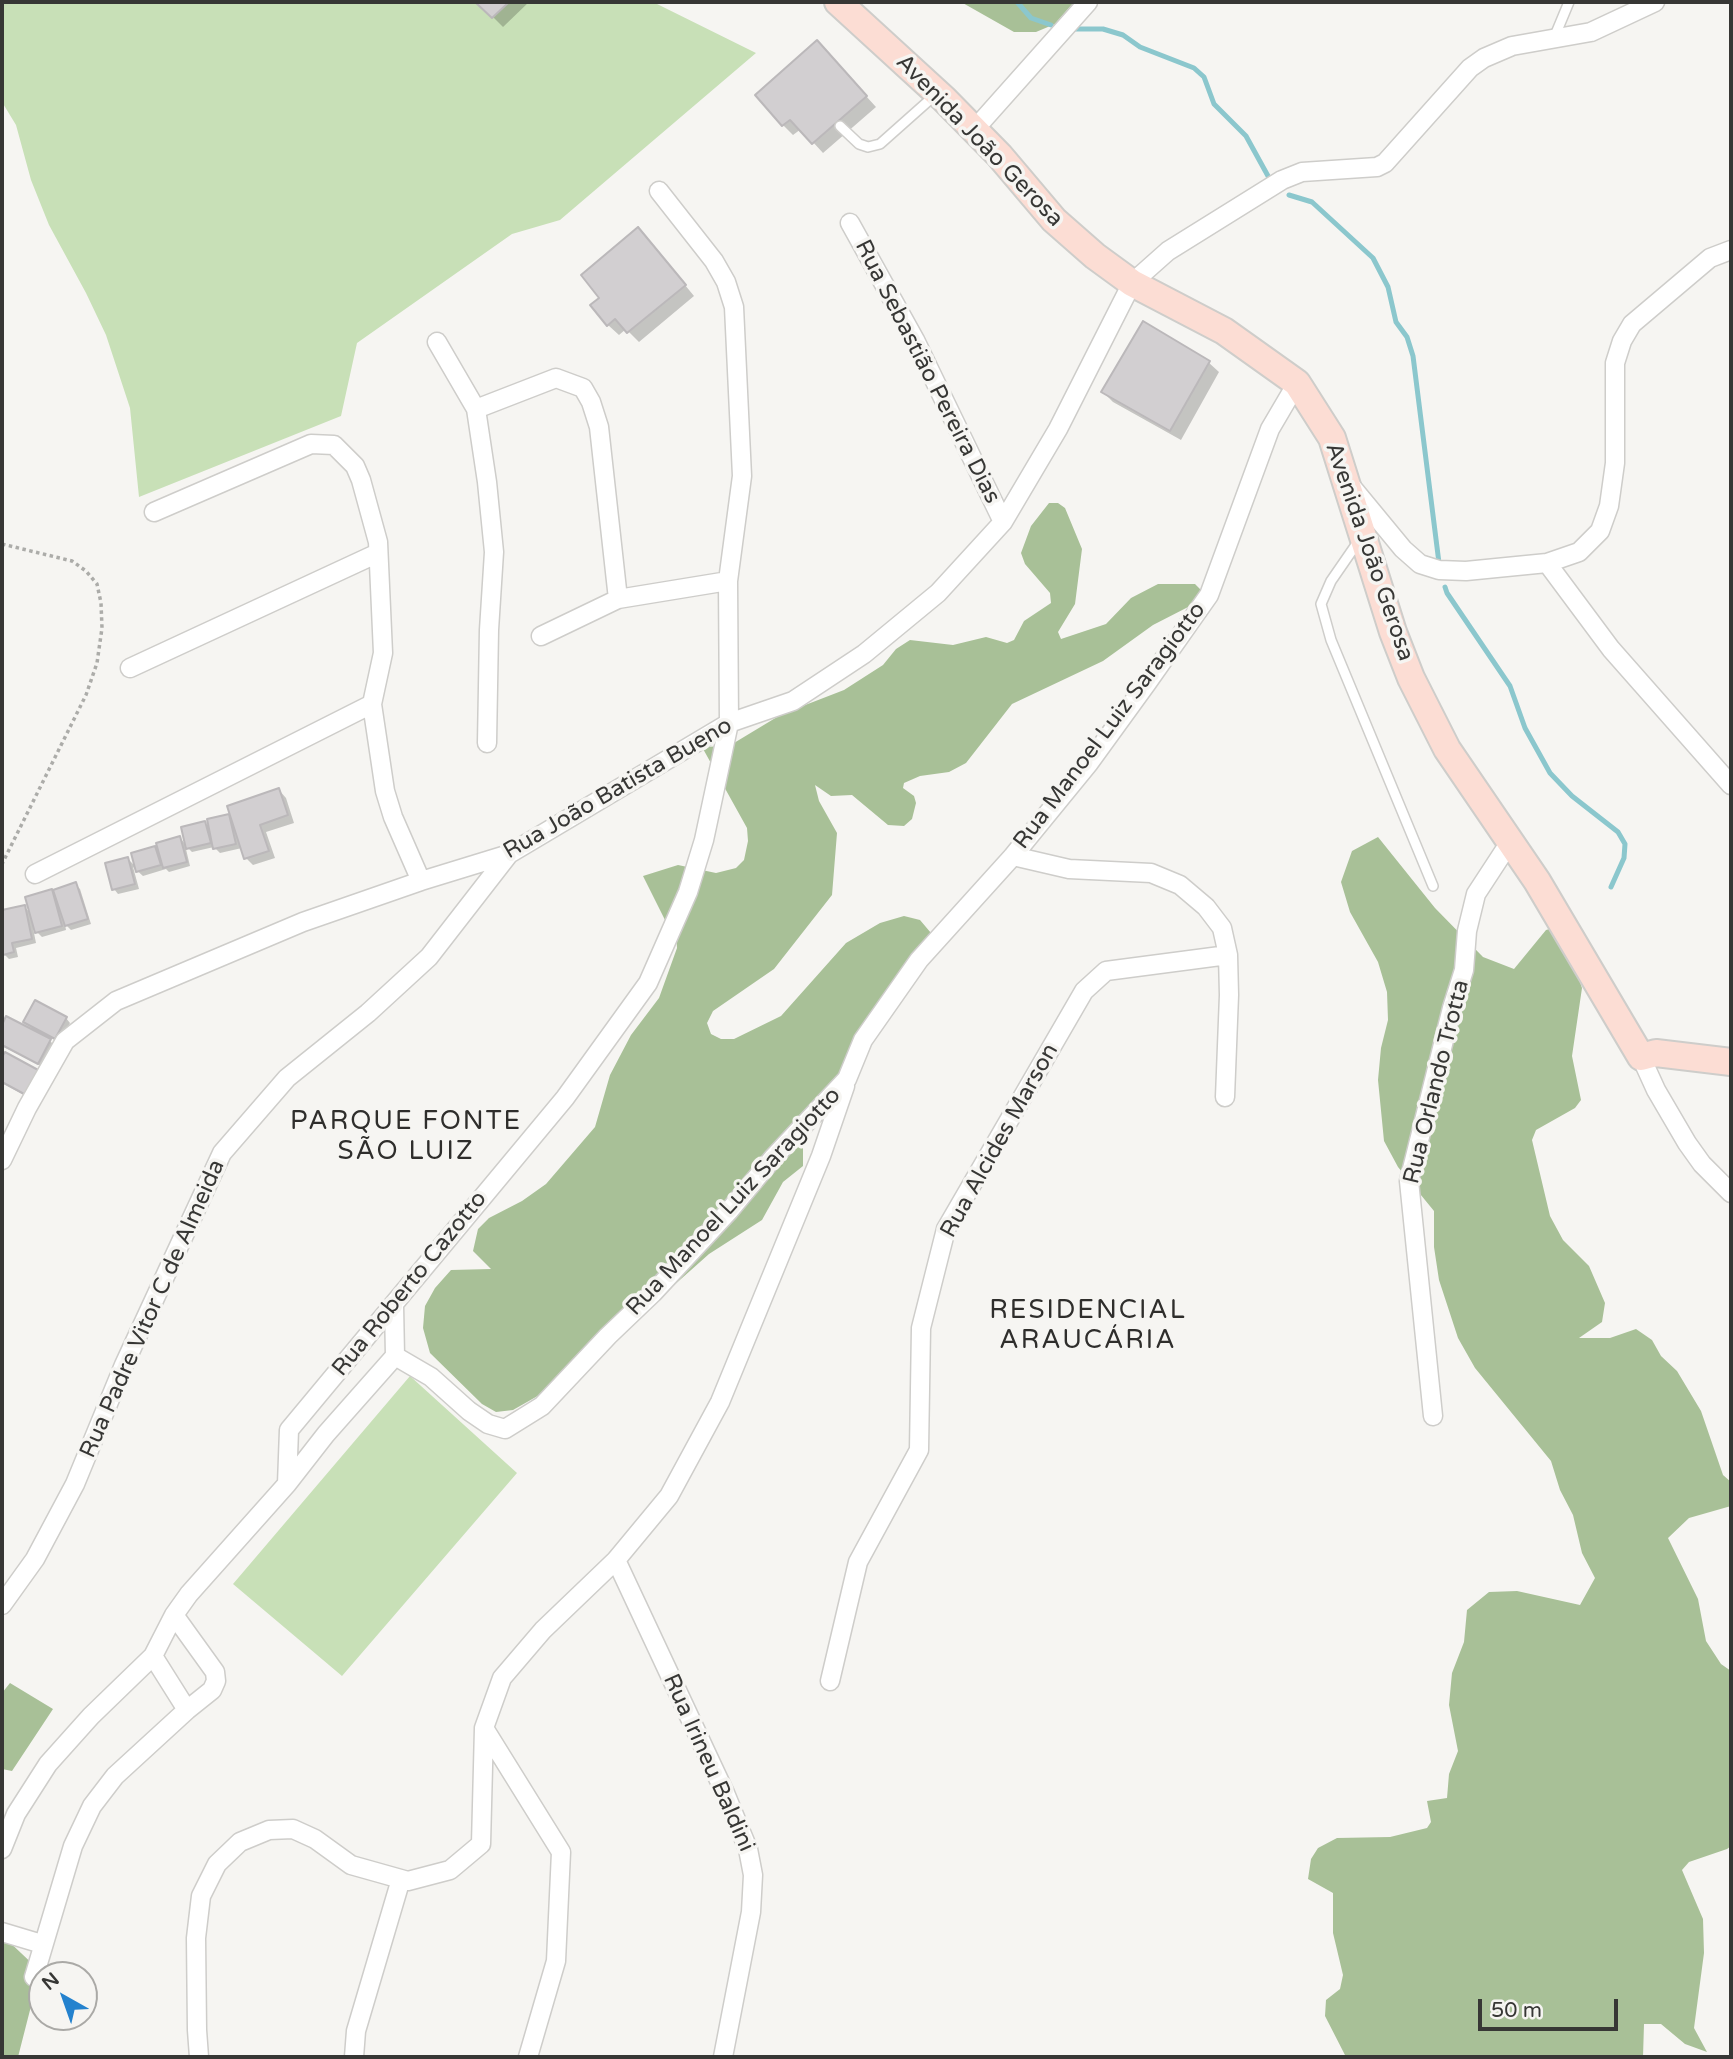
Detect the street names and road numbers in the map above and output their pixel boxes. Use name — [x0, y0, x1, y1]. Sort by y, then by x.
street label: Avenida João Gerosa — [890, 49, 1068, 233]
street label: Rua Sebastião Pereira Dias — [848, 236, 1006, 508]
street label: Avenida João Gerosa — [1319, 439, 1419, 665]
street label: Rua Manoel Luiz Saragiotto — [1008, 597, 1212, 855]
street label: Rua João Batista Bueno — [499, 712, 737, 866]
street label: Rua Orlando Trotta — [1398, 977, 1476, 1187]
street label: Rua Alcides Marson — [935, 1039, 1065, 1243]
street label: Rua Manoel Luiz Saragiotto — [621, 1082, 847, 1322]
street label: Rua Padre Vitor C de Almeida — [75, 1156, 231, 1462]
street label: Rua Roberto Cazotto — [327, 1186, 493, 1382]
street label: Rua Irineu Baldini — [656, 1670, 760, 1856]

